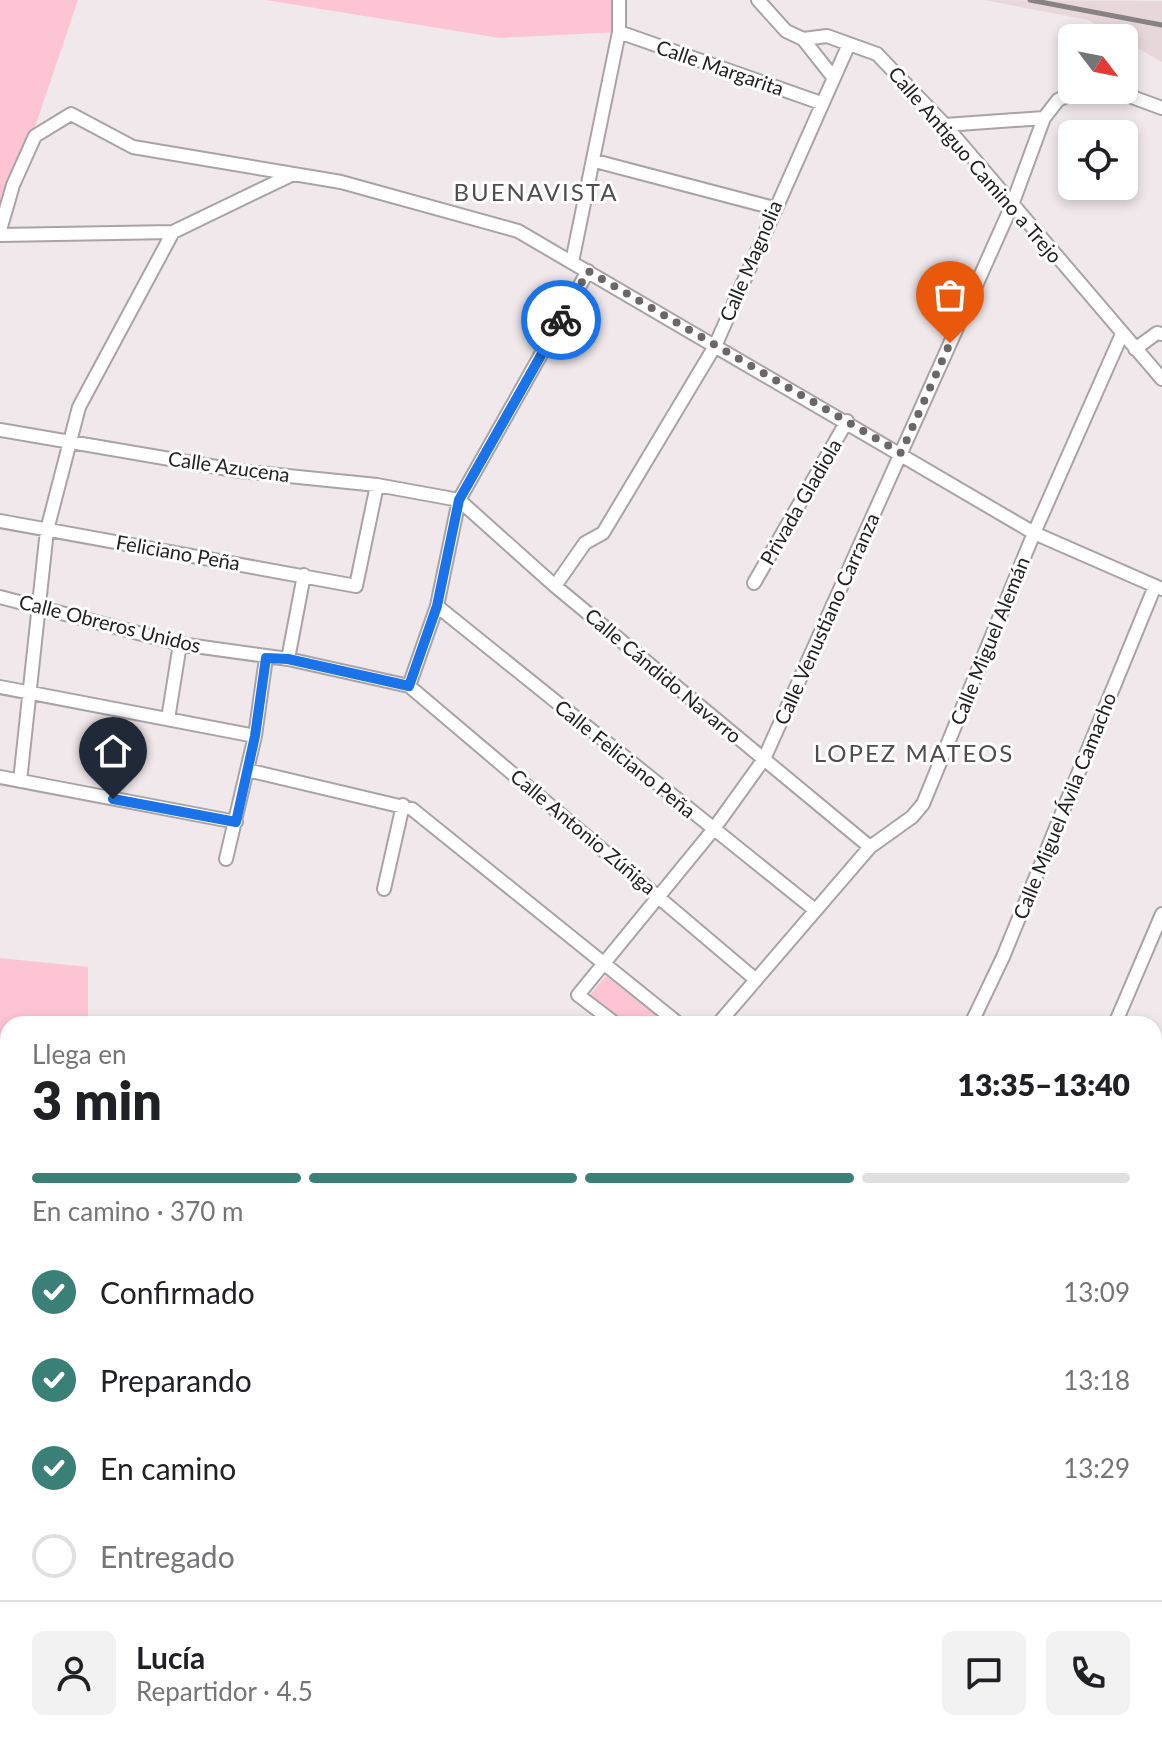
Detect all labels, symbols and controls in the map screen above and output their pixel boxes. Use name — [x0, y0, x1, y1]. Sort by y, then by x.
north arrow — [1058, 24, 1138, 104]
map controls — [1058, 24, 1138, 200]
street label: Calle Margarita — [653, 34, 787, 100]
street label: Calle Antiguo Camino a Trejo — [884, 61, 1068, 267]
button: locate — [1058, 120, 1138, 200]
district label: BUENAVISTA — [453, 177, 619, 206]
street label: Calle Magnolia — [714, 197, 786, 325]
pin — [916, 261, 984, 343]
icon: bag — [928, 273, 972, 317]
courier — [521, 280, 601, 360]
icon: bike — [539, 298, 583, 342]
street label: Privada Gladiola — [754, 434, 846, 569]
street label: Calle Azucena — [167, 446, 291, 486]
street label: Calle Venustiano Carranza — [769, 509, 884, 728]
street label: Feliciano Peña — [114, 529, 242, 575]
street label: Calle Miguel Alemán — [944, 553, 1034, 728]
street label: Calle Obreros Unidos — [17, 589, 204, 657]
street label: Calle Cándido Navarro — [581, 603, 747, 748]
street label: Calle Miguel Ávila Camacho — [1008, 689, 1121, 922]
street label: Calle Feliciano Peña — [550, 694, 701, 822]
pin — [79, 717, 147, 799]
icon: home — [91, 729, 135, 773]
district label: LOPEZ MATEOS — [814, 738, 1014, 767]
street label: Calle Antonio Zúñiga — [506, 763, 661, 899]
text: Llega en — [32, 1038, 127, 1070]
text: 13:35–13:40 — [957, 1066, 1130, 1102]
text: 3 min — [32, 1069, 162, 1131]
text: En camino · 370 m — [32, 1195, 243, 1227]
icon: check — [32, 1270, 76, 1314]
text: Confirmado — [100, 1274, 255, 1310]
text: 13:09 — [1063, 1276, 1130, 1308]
icon: check — [32, 1358, 76, 1402]
text: Preparando — [100, 1362, 252, 1398]
text: 13:18 — [1063, 1364, 1130, 1396]
icon: check — [32, 1446, 76, 1490]
text: En camino — [100, 1450, 236, 1486]
text: 13:29 — [1063, 1452, 1130, 1484]
text: Entregado — [100, 1538, 235, 1574]
button: person — [32, 1631, 116, 1715]
button: chat — [942, 1631, 1026, 1715]
button: phone — [1046, 1631, 1130, 1715]
text: Lucía — [136, 1639, 205, 1675]
text: Repartidor · 4.5 — [136, 1675, 313, 1707]

